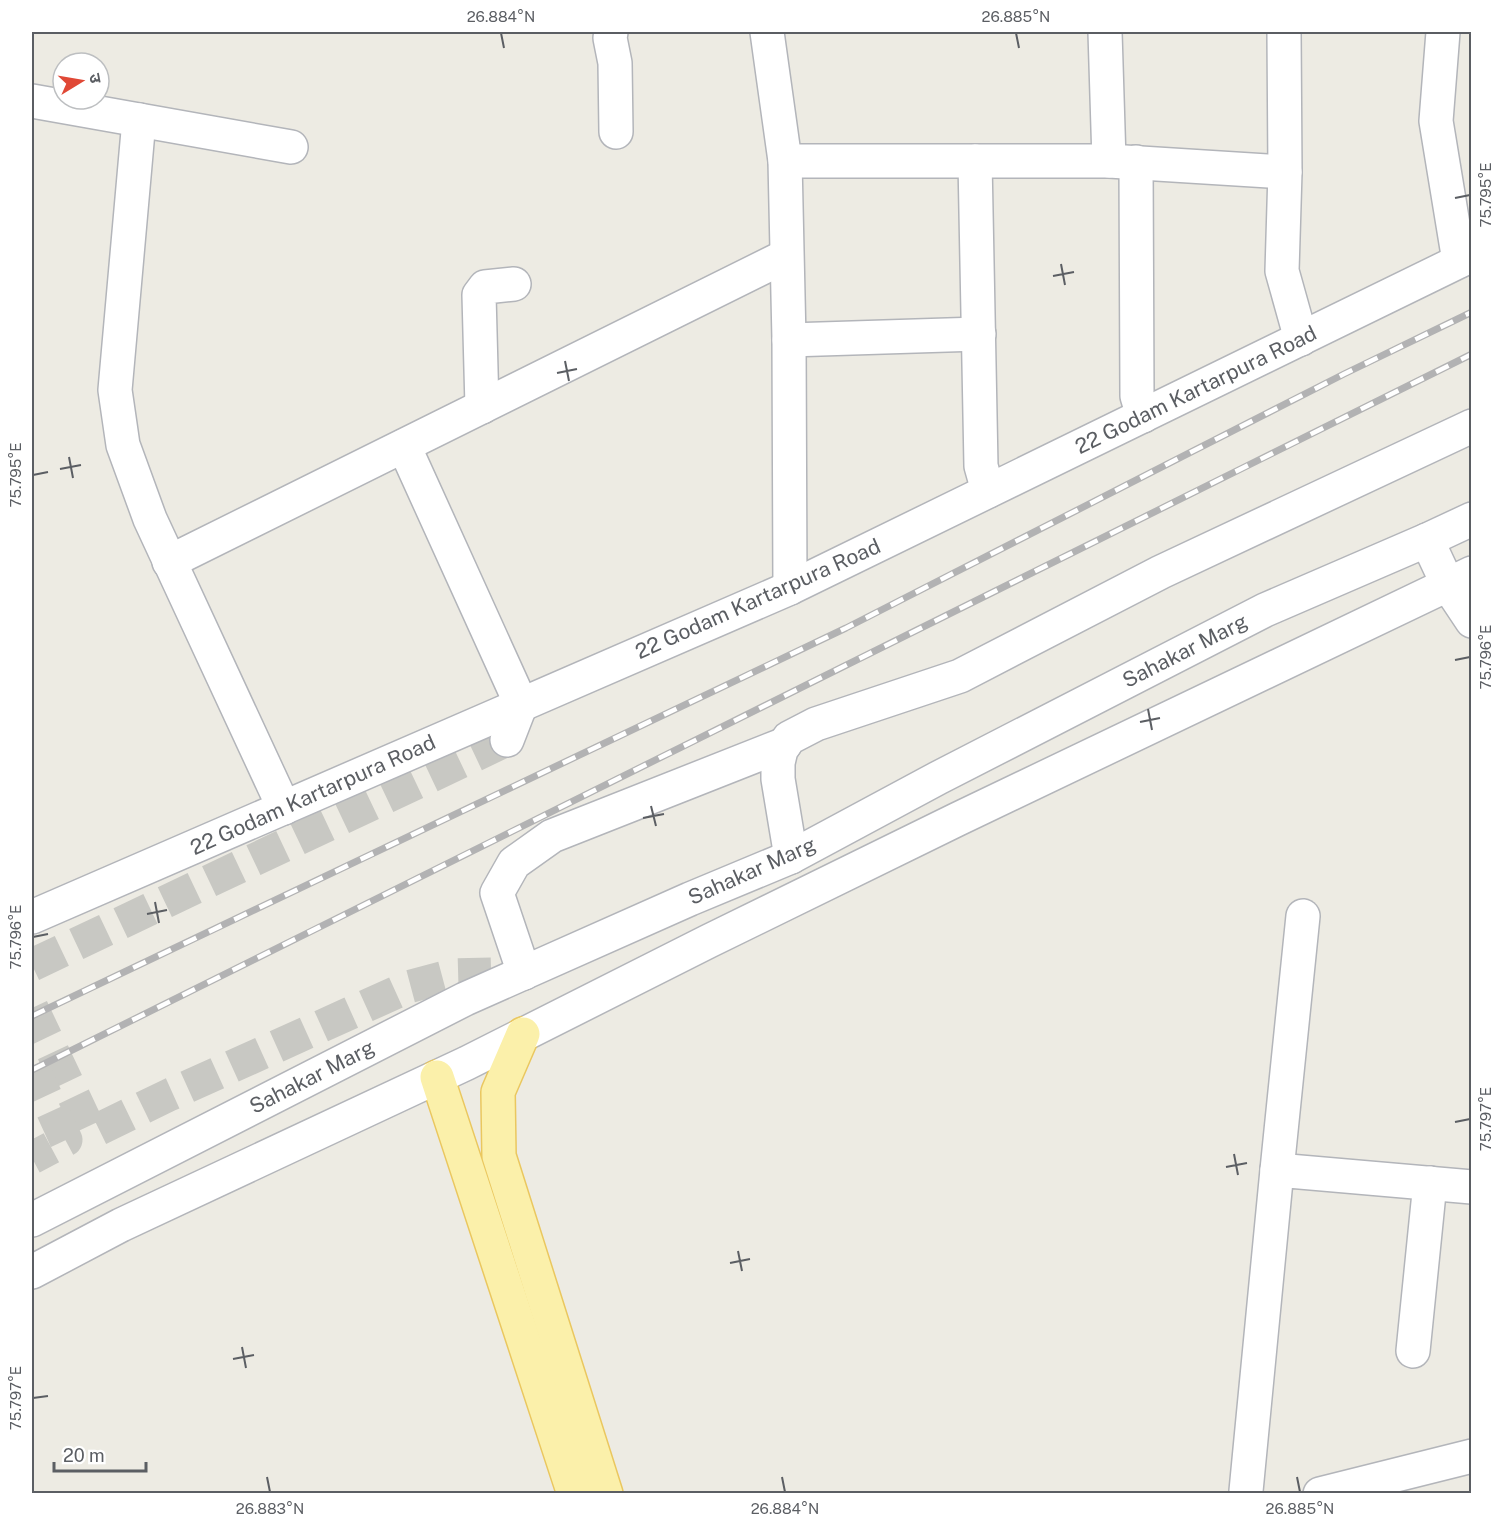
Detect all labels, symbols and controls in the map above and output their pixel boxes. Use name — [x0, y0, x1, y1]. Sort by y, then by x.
text: 26.884°N — [467, 8, 535, 25]
text: 26.885°N — [982, 8, 1050, 25]
north arrow — [51, 51, 111, 111]
text: उ — [85, 72, 106, 85]
text: 75.795°E — [1477, 162, 1494, 228]
street label: 22 Godam Kartarpura Road — [1071, 320, 1321, 459]
text: 75.795°E — [7, 442, 24, 508]
street label: 22 Godam Kartarpura Road — [631, 533, 884, 664]
street label: Sahakar Marg — [1118, 608, 1251, 693]
text: 75.796°E — [1477, 625, 1494, 689]
street label: 22 Godam Kartarpura Road — [186, 729, 439, 860]
street label: Sahakar Marg — [684, 831, 819, 910]
text: 75.796°E — [7, 905, 24, 969]
street label: Sahakar Marg — [245, 1034, 378, 1119]
text: 75.797°E — [1477, 1087, 1494, 1151]
text: 75.797°E — [7, 1366, 24, 1430]
scale bar — [54, 1435, 146, 1473]
text: 20 m — [63, 1445, 105, 1466]
text: 26.883°N — [236, 1500, 304, 1517]
text: 26.884°N — [751, 1500, 819, 1517]
text: 26.885°N — [1266, 1500, 1334, 1517]

